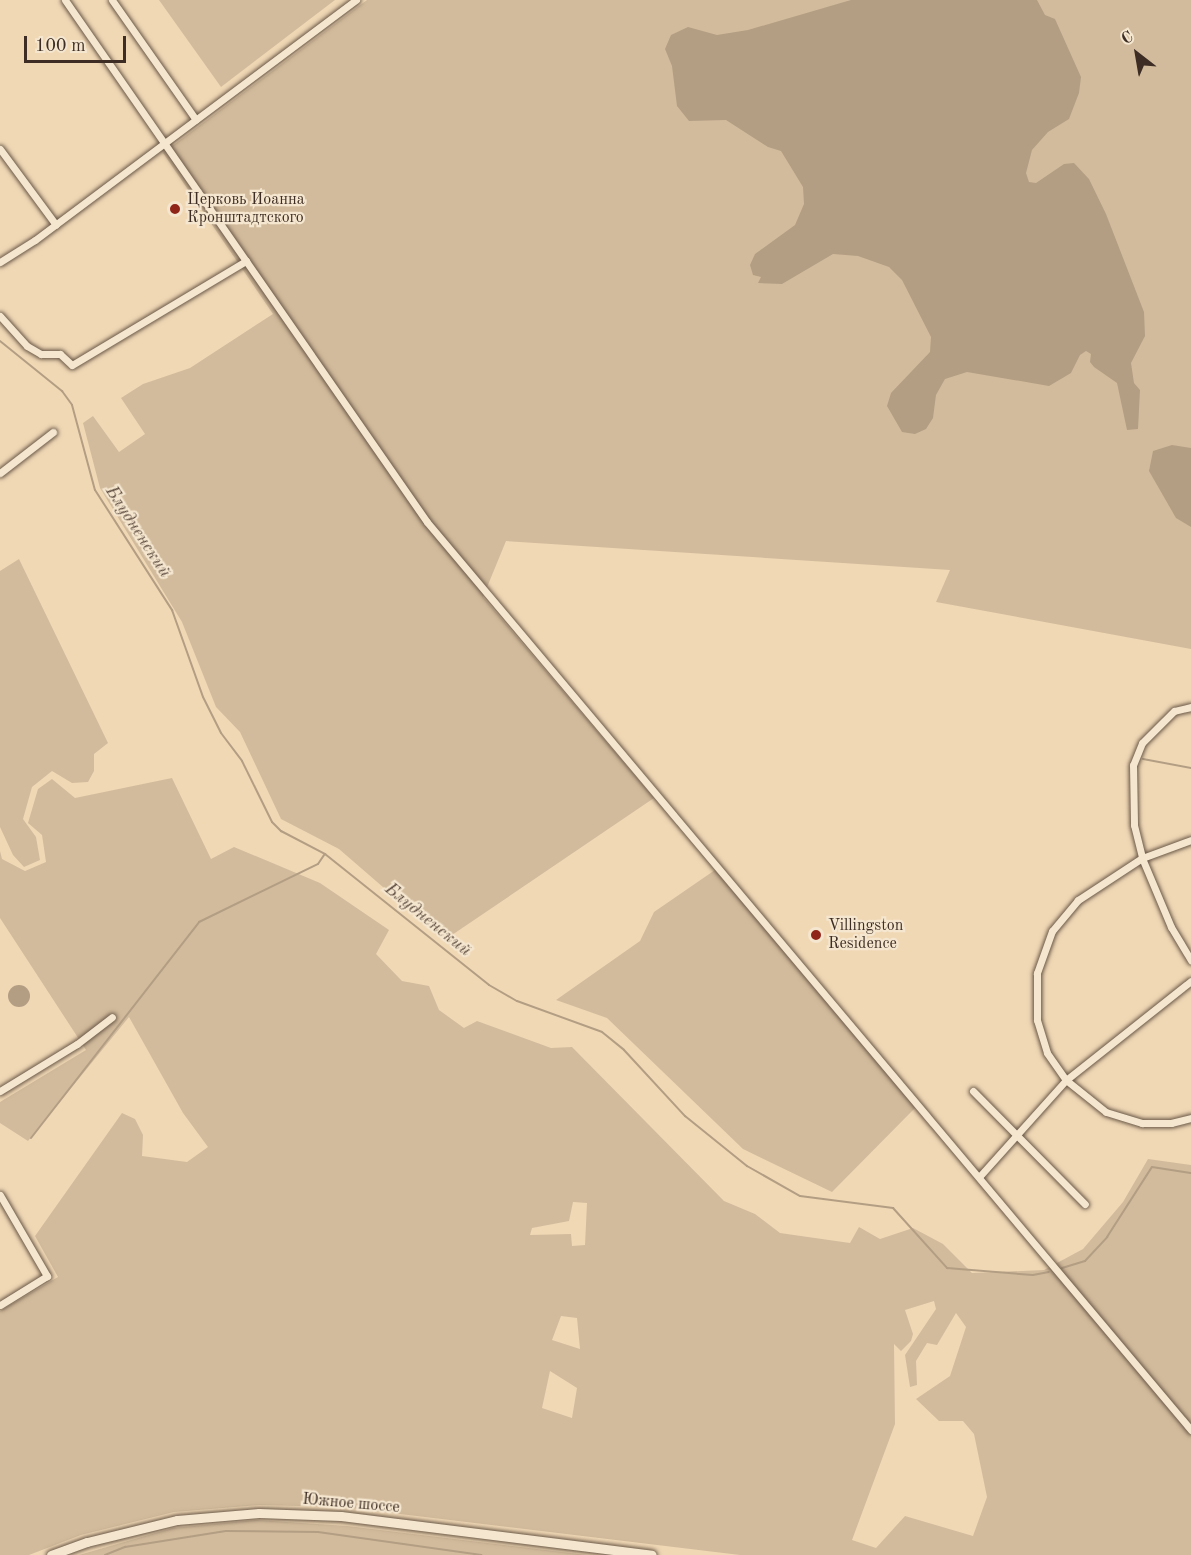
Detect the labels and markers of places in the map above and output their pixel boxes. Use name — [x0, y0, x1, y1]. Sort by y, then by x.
place label: Церковь Иоанна Кронштадтского — [187, 190, 305, 228]
marker: Церковь Иоанна Кронштадтского — [168, 202, 182, 216]
place label: Villingston Residence — [828, 916, 903, 954]
marker: Villingston Residence — [809, 928, 823, 942]

